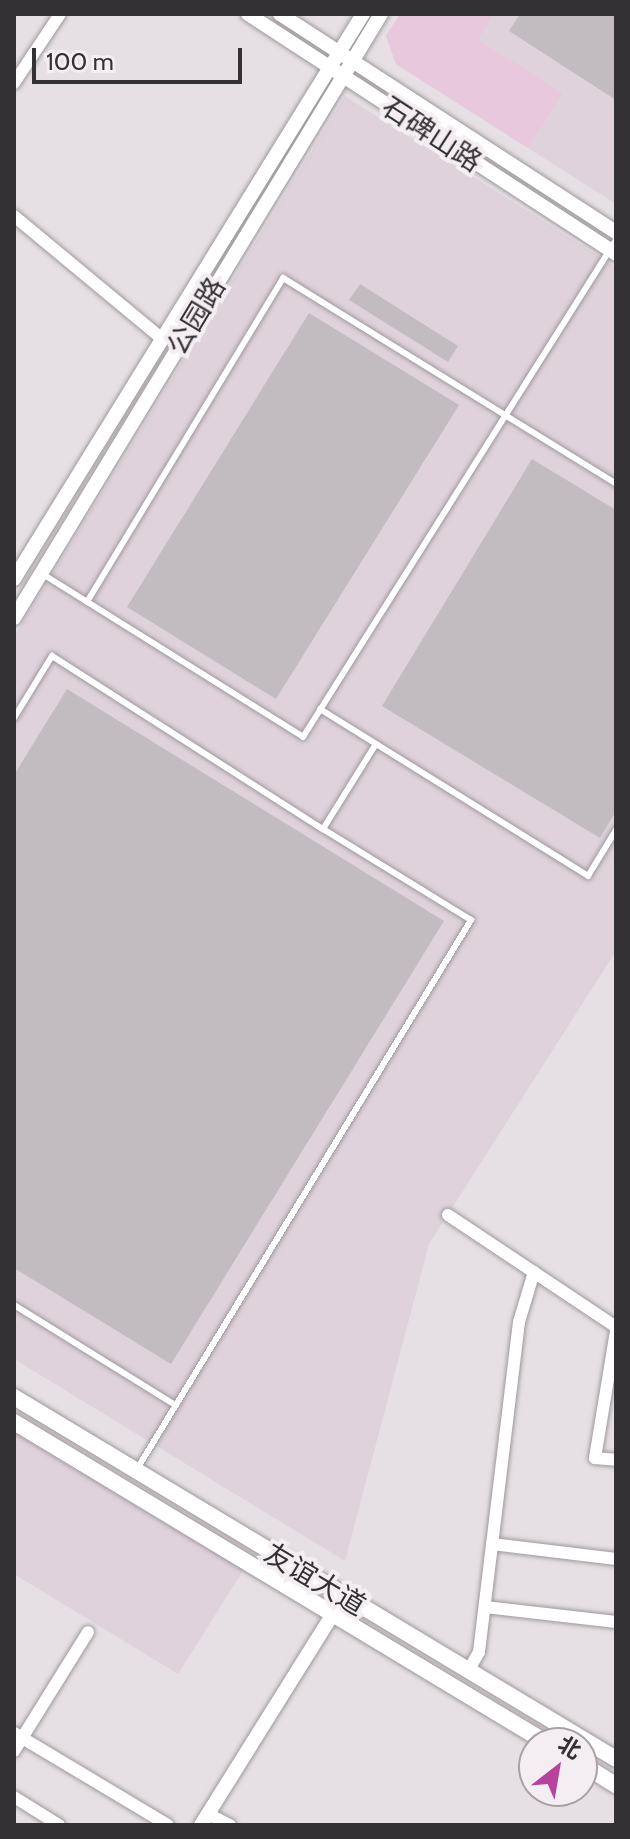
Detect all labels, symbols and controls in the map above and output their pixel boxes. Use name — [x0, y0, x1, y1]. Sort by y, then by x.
scale bar — [36, 32, 246, 82]
text: 100 m — [46, 47, 114, 76]
street label: 石碑山路 — [376, 89, 488, 179]
street label: 公园路 — [160, 271, 232, 361]
street label: 友谊大道 — [258, 1536, 372, 1622]
north arrow — [518, 1727, 598, 1807]
text: 北 — [553, 1730, 586, 1765]

